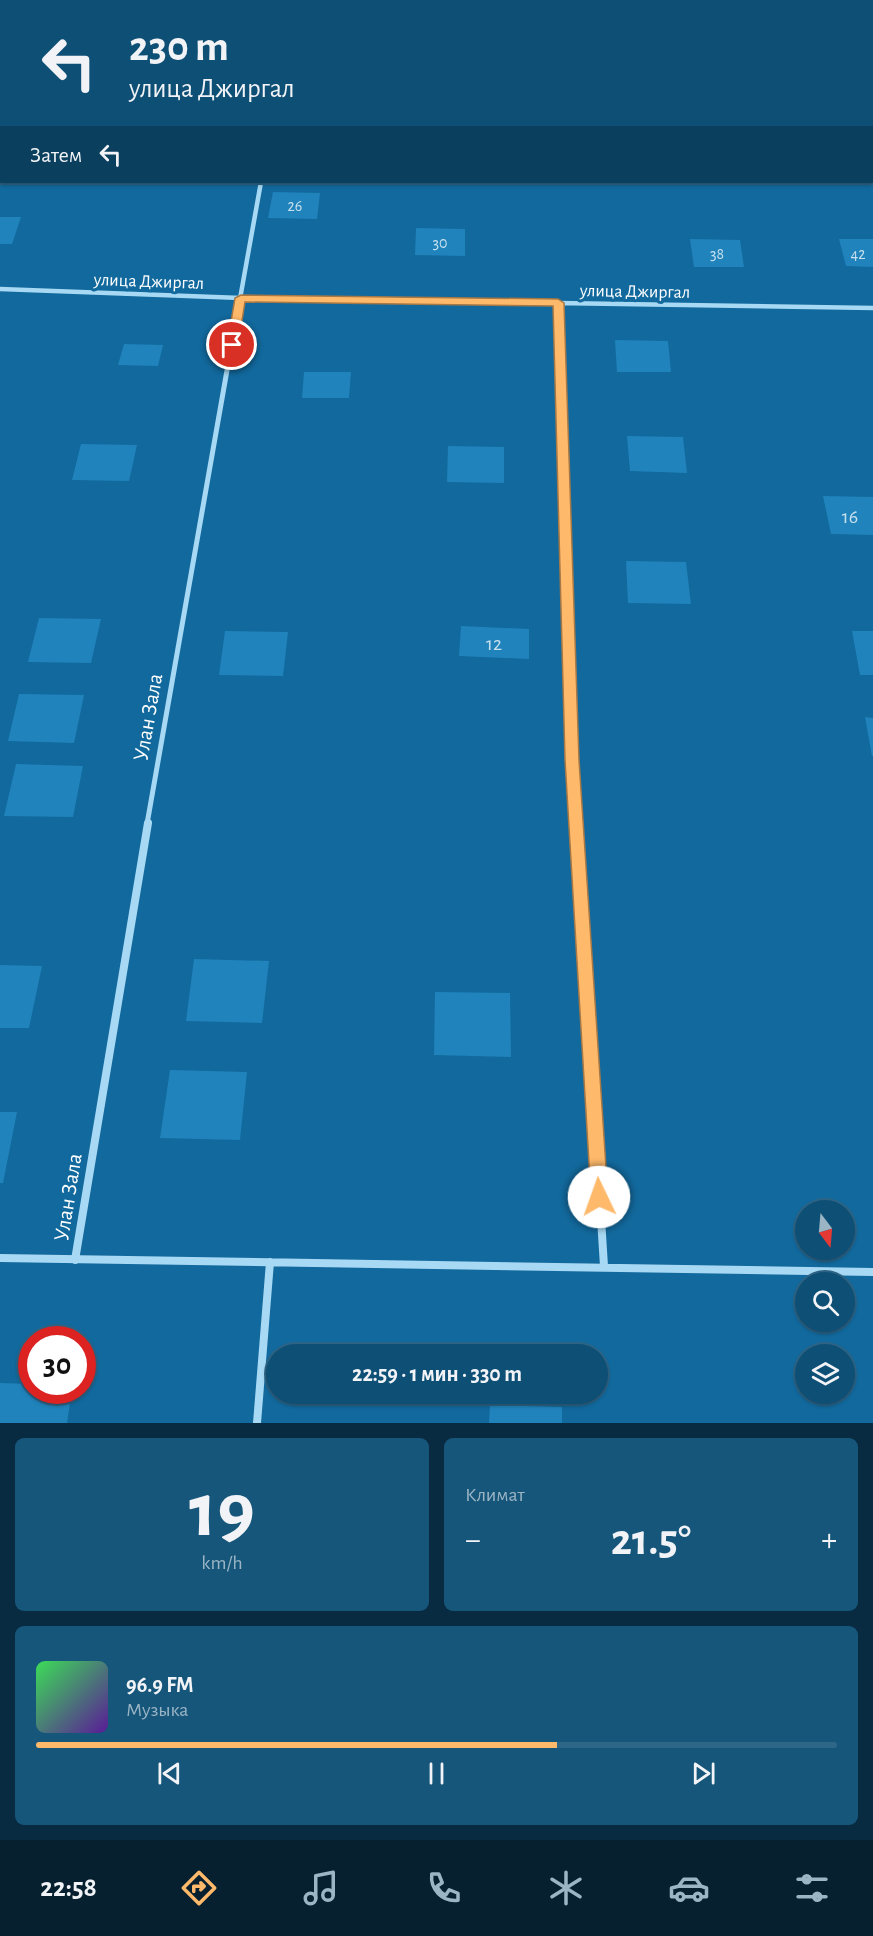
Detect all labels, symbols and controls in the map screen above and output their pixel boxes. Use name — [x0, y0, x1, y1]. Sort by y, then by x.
icon: left — [30, 24, 108, 102]
text: 230 m — [129, 26, 229, 68]
text: улица Джиргал — [129, 75, 295, 102]
icon: left — [94, 138, 127, 171]
text: Затем — [30, 144, 82, 166]
house number: 26 — [288, 198, 302, 214]
house number: 30 — [432, 235, 448, 251]
house number: 38 — [710, 246, 724, 262]
house number: 42 — [851, 246, 865, 262]
street label: улица Джиргал — [92, 271, 204, 293]
street label: улица Джиргал — [579, 282, 690, 302]
pin — [206, 319, 257, 370]
icon: arrive — [215, 328, 248, 361]
house number: 16 — [842, 507, 858, 527]
house number: 12 — [486, 634, 502, 654]
street label: Улан Зала — [129, 672, 166, 763]
street label: Улан Зала — [50, 1152, 86, 1243]
position arrow — [567, 1165, 631, 1229]
north arrow — [795, 1200, 855, 1260]
map controls — [795, 1200, 855, 1404]
button: search — [795, 1272, 855, 1332]
speed limit sign: 30 — [18, 1326, 96, 1404]
button: layers — [795, 1344, 855, 1404]
text: 22:59 · 1 мин · 330 m — [352, 1363, 522, 1385]
text: 19 — [189, 1473, 255, 1551]
text: Климат — [465, 1485, 525, 1505]
text: 21.5° — [611, 1518, 691, 1563]
text: − — [465, 1524, 481, 1557]
text: + — [821, 1524, 837, 1557]
text: km/h — [201, 1553, 243, 1573]
text: 96.9 FM — [126, 1674, 194, 1696]
text: Музыка — [126, 1700, 188, 1720]
icon: previous — [153, 1757, 186, 1790]
icon: pause — [420, 1757, 453, 1790]
icon: next — [687, 1757, 720, 1790]
icon: directions — [178, 1867, 220, 1909]
icon: music — [300, 1867, 342, 1909]
icon: phone — [423, 1867, 465, 1909]
icon: climate — [545, 1867, 587, 1909]
icon: car — [668, 1867, 710, 1909]
icon: filters — [791, 1867, 833, 1909]
text: 22:58 — [40, 1874, 97, 1901]

